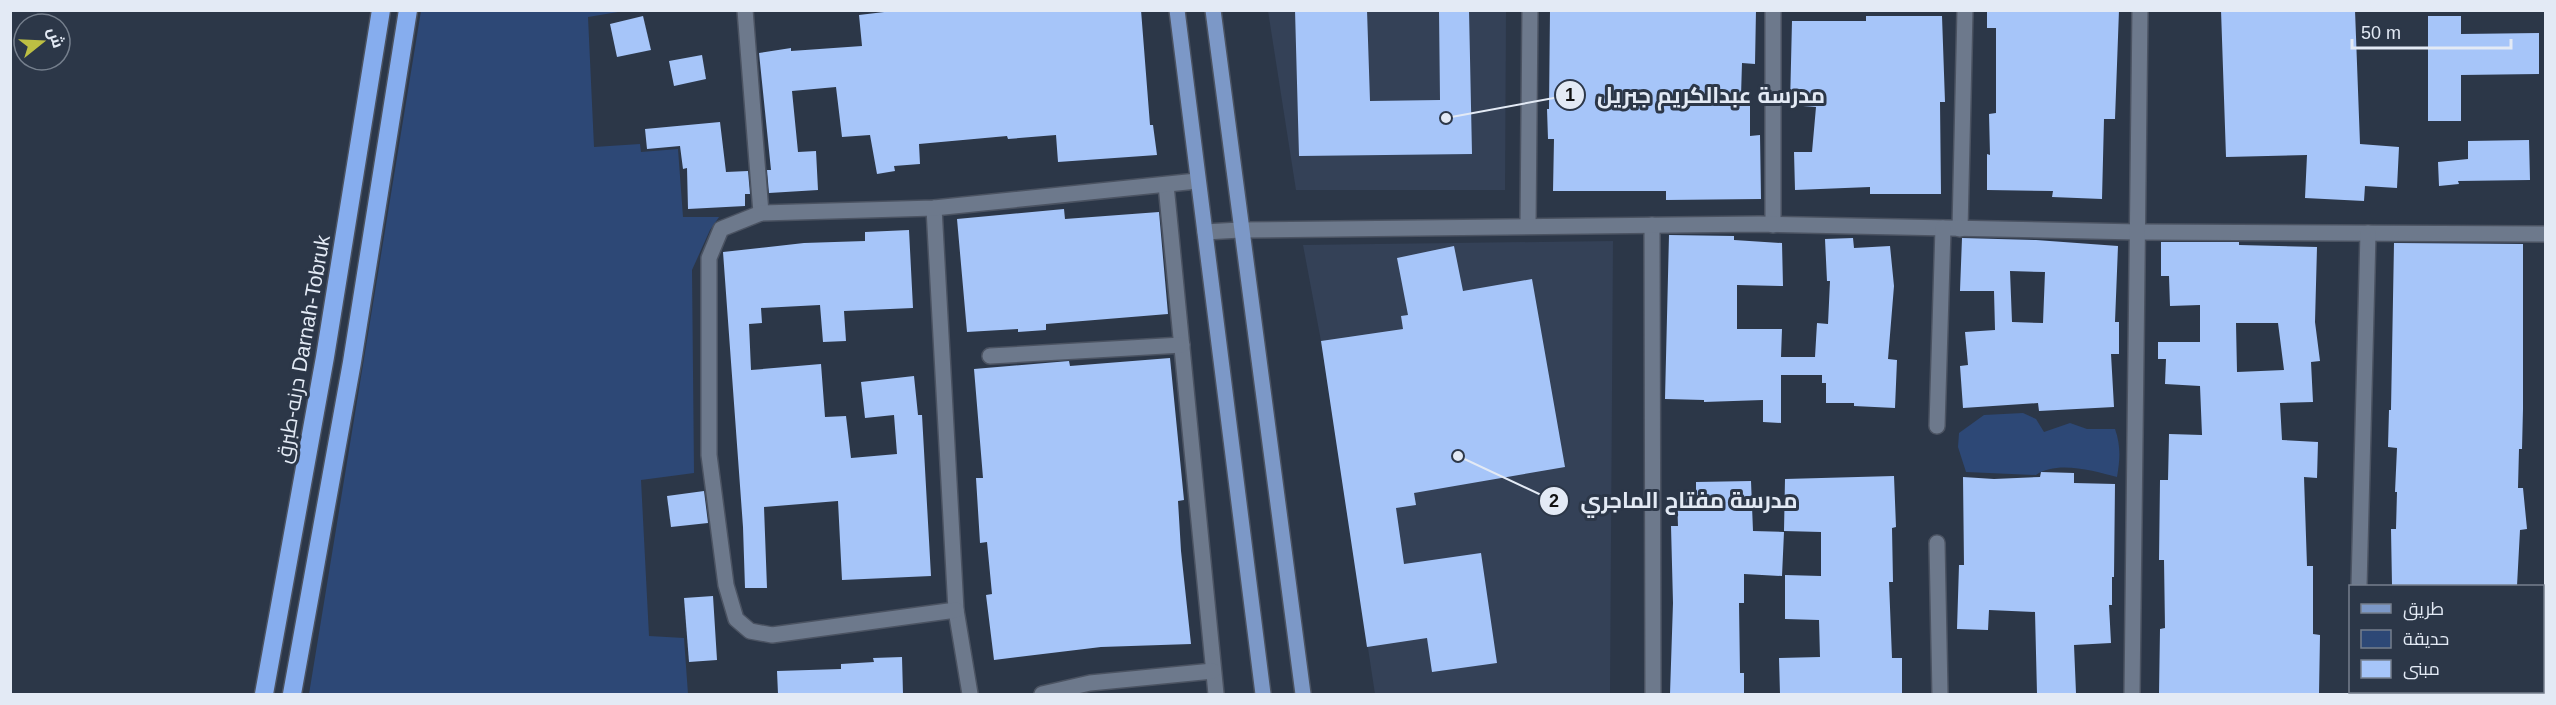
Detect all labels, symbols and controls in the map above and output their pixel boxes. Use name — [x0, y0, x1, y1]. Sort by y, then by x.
north arrow — [12, 12, 72, 72]
scale bar — [2352, 12, 2511, 50]
text: 50 m — [2361, 23, 2401, 43]
text: ش — [44, 25, 67, 50]
callout: مدرسة عبدالكريم جبريل — [1555, 75, 1837, 115]
text: مدرسة عبدالكريم جبريل — [1597, 83, 1825, 111]
text: 1 — [1565, 85, 1575, 105]
street label: درنه-طبرق Darnah-Tobruk — [271, 233, 336, 465]
callout: مدرسة مفتاح الماجري — [1539, 481, 1810, 521]
text: مدرسة مفتاح الماجري — [1581, 488, 1797, 518]
text: 2 — [1549, 491, 1559, 511]
legend — [2349, 585, 2544, 693]
text: طريق — [2403, 599, 2444, 621]
text: حديقة — [2403, 629, 2449, 649]
text: مبنى — [2403, 659, 2440, 680]

